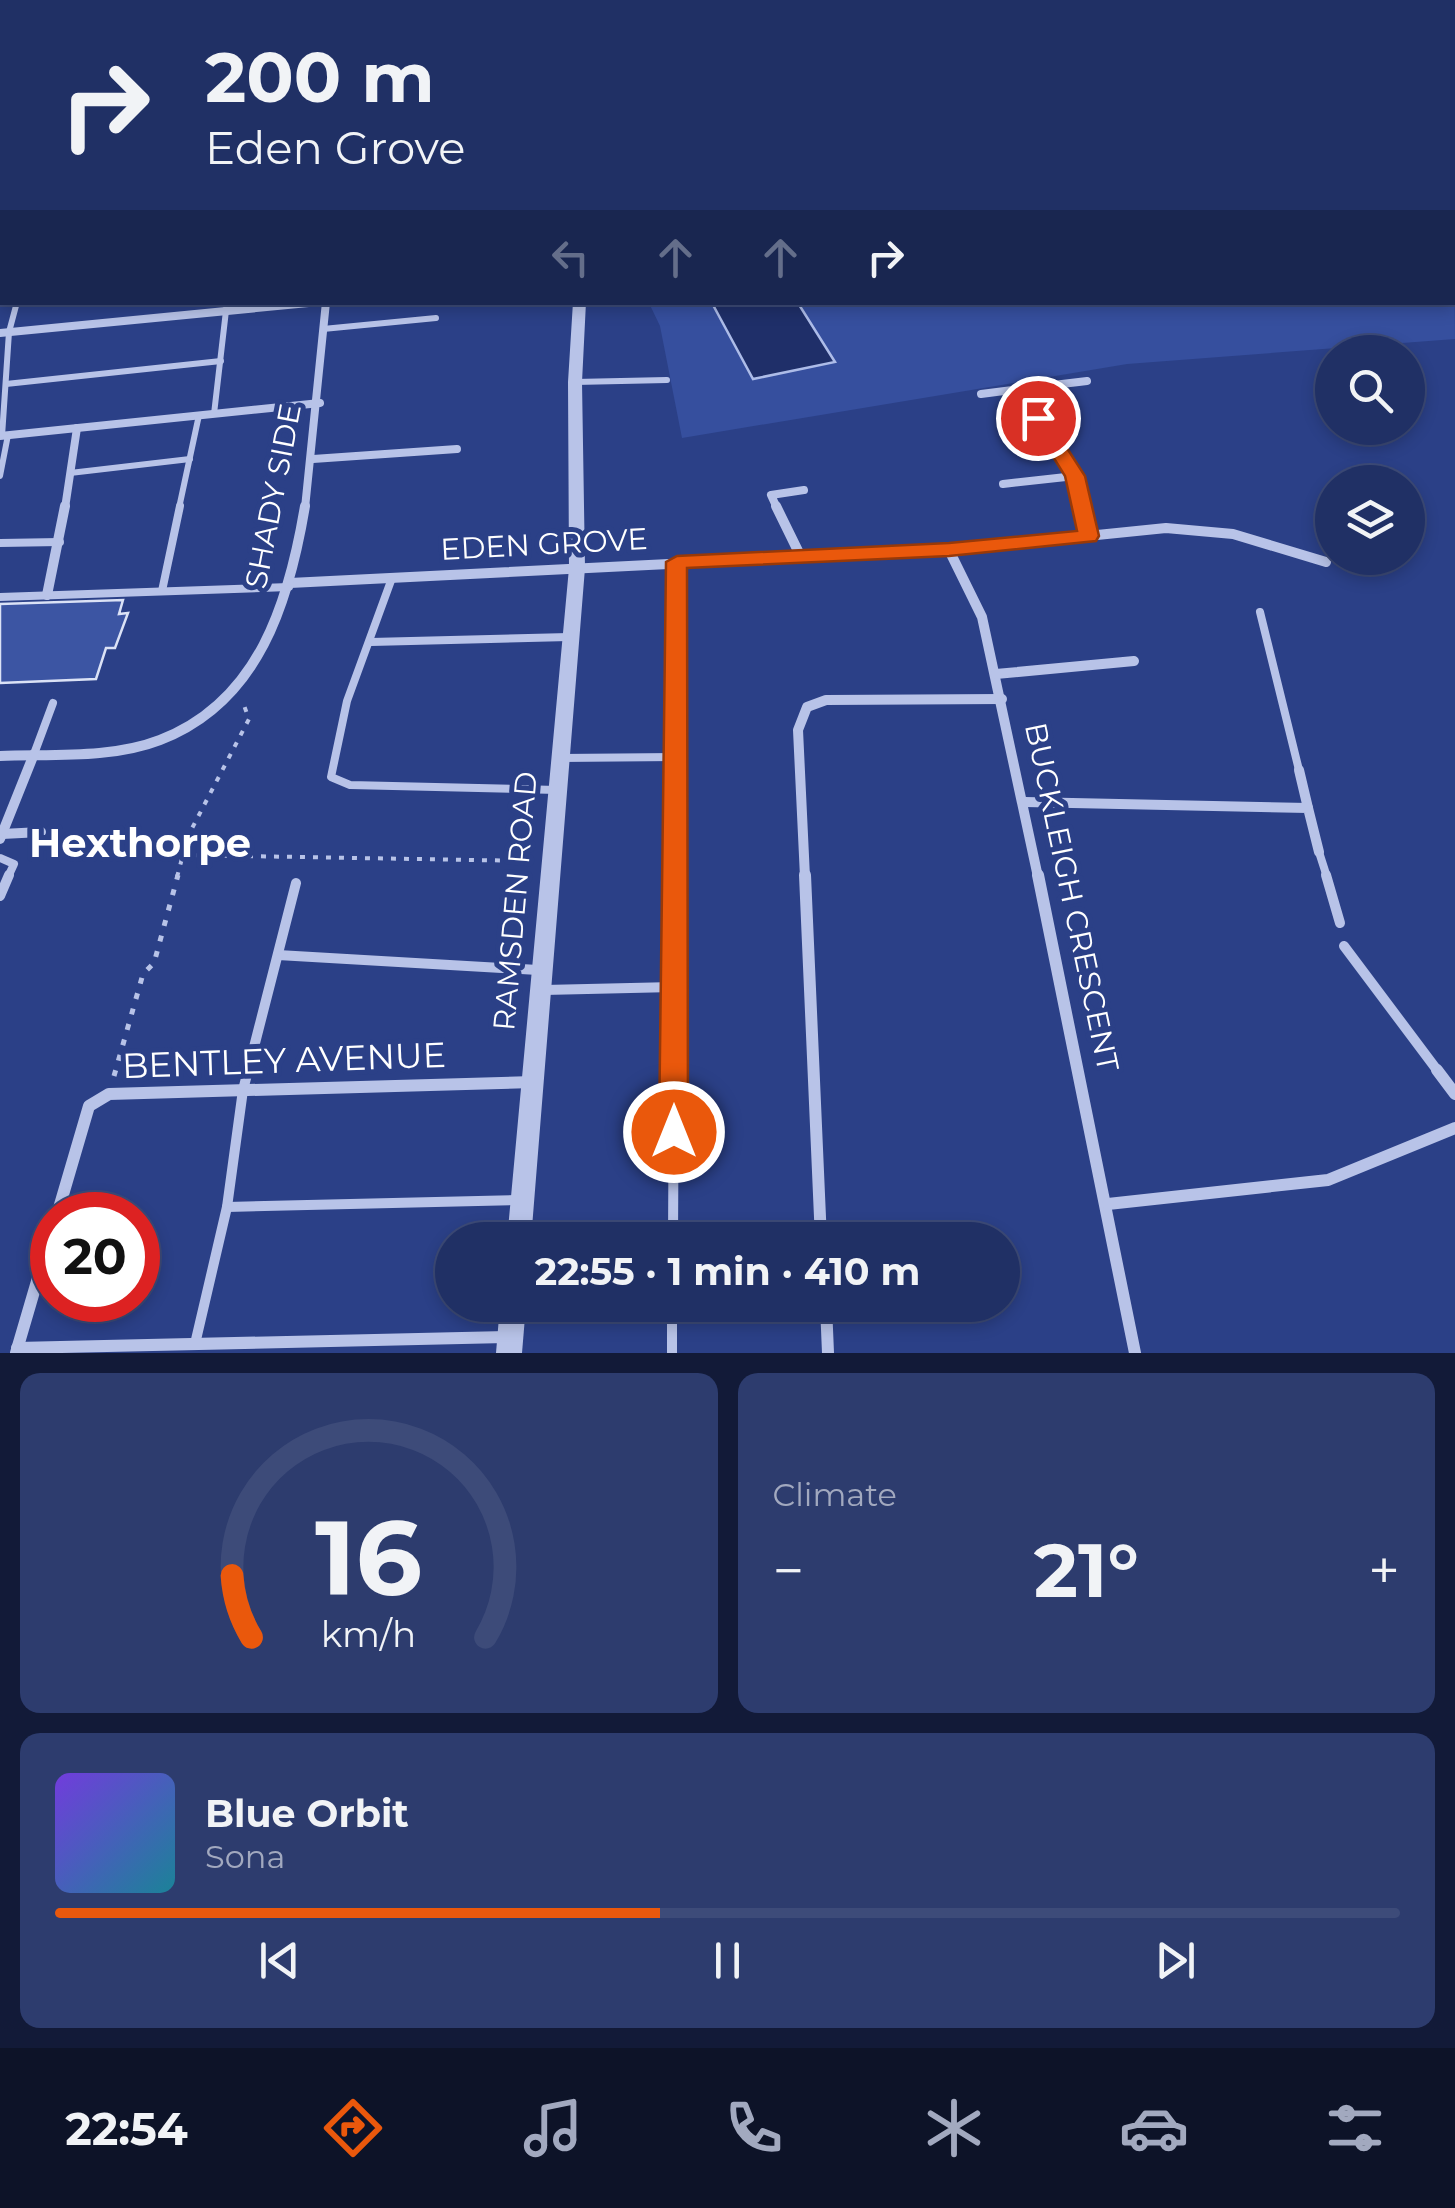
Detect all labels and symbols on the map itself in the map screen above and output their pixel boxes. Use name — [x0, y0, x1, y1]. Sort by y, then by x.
pin — [996, 376, 1081, 461]
street label: SHADY SIDE — [237, 400, 309, 592]
street label: EDEN GROVE — [440, 520, 648, 568]
street label: BUCKLEIGH CRESCENT — [1017, 719, 1127, 1076]
street label: RAMSDEN ROAD — [485, 770, 545, 1032]
district label: Hexthorpe — [29, 818, 251, 867]
street label: BENTLEY AVENUE — [121, 1033, 447, 1087]
position arrow — [622, 1080, 726, 1184]
speed limit sign: 20 — [30, 1192, 160, 1322]

